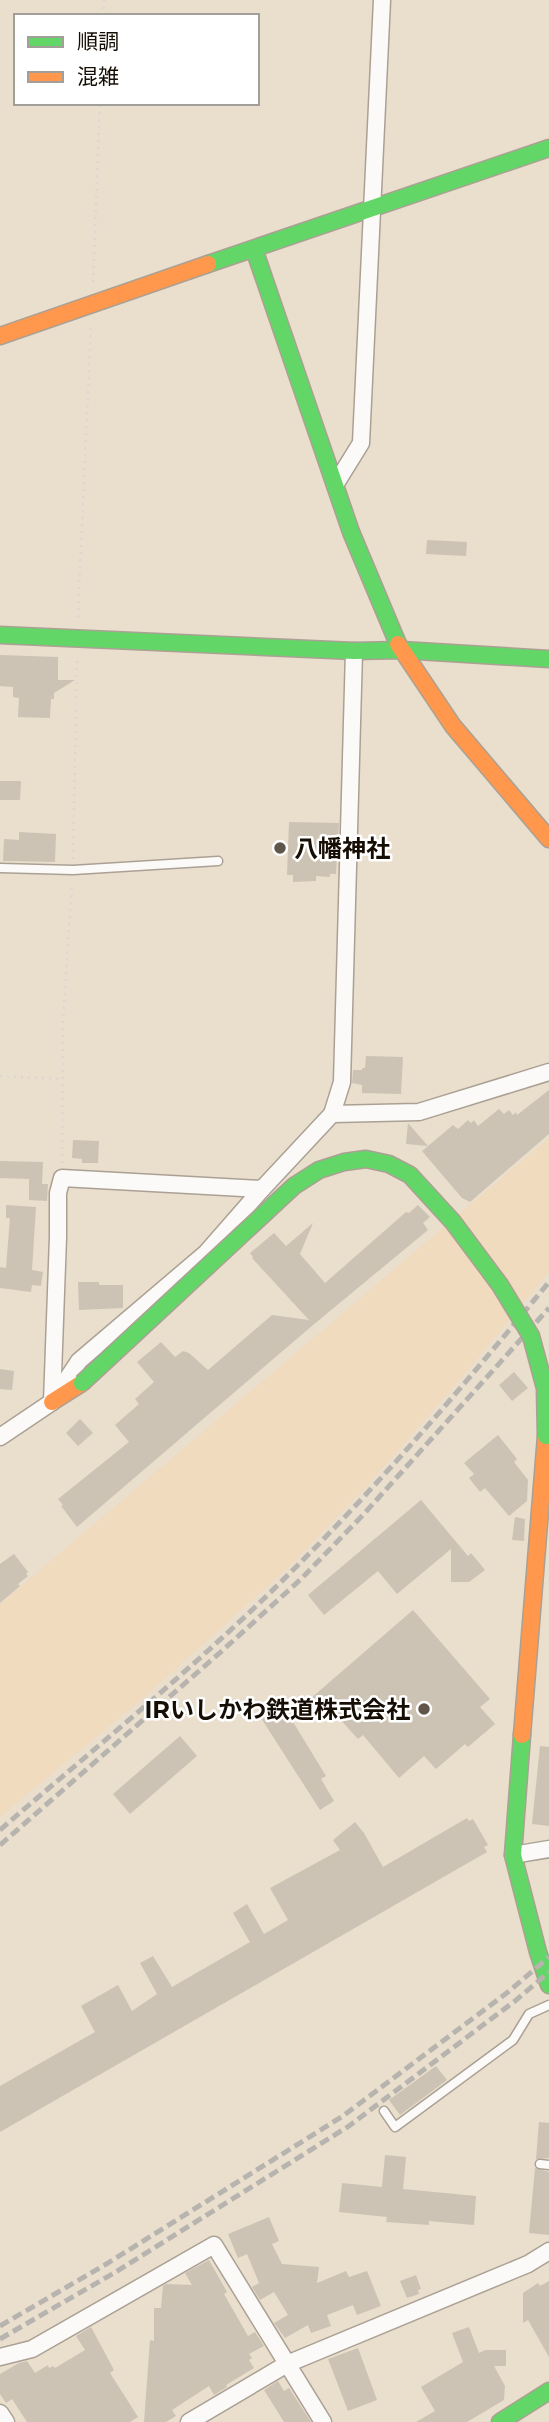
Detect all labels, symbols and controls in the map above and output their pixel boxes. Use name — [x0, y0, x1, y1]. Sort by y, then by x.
legend — [14, 14, 259, 105]
text: 順調 — [77, 29, 119, 54]
text: 混雑 — [77, 64, 119, 89]
place label: 八幡神社 — [294, 834, 390, 863]
marker: 八幡神社 — [272, 840, 288, 856]
place label: IRいしかわ鉄道株式会社 — [144, 1695, 410, 1724]
marker: IRいしかわ鉄道株式会社 — [416, 1701, 432, 1717]

